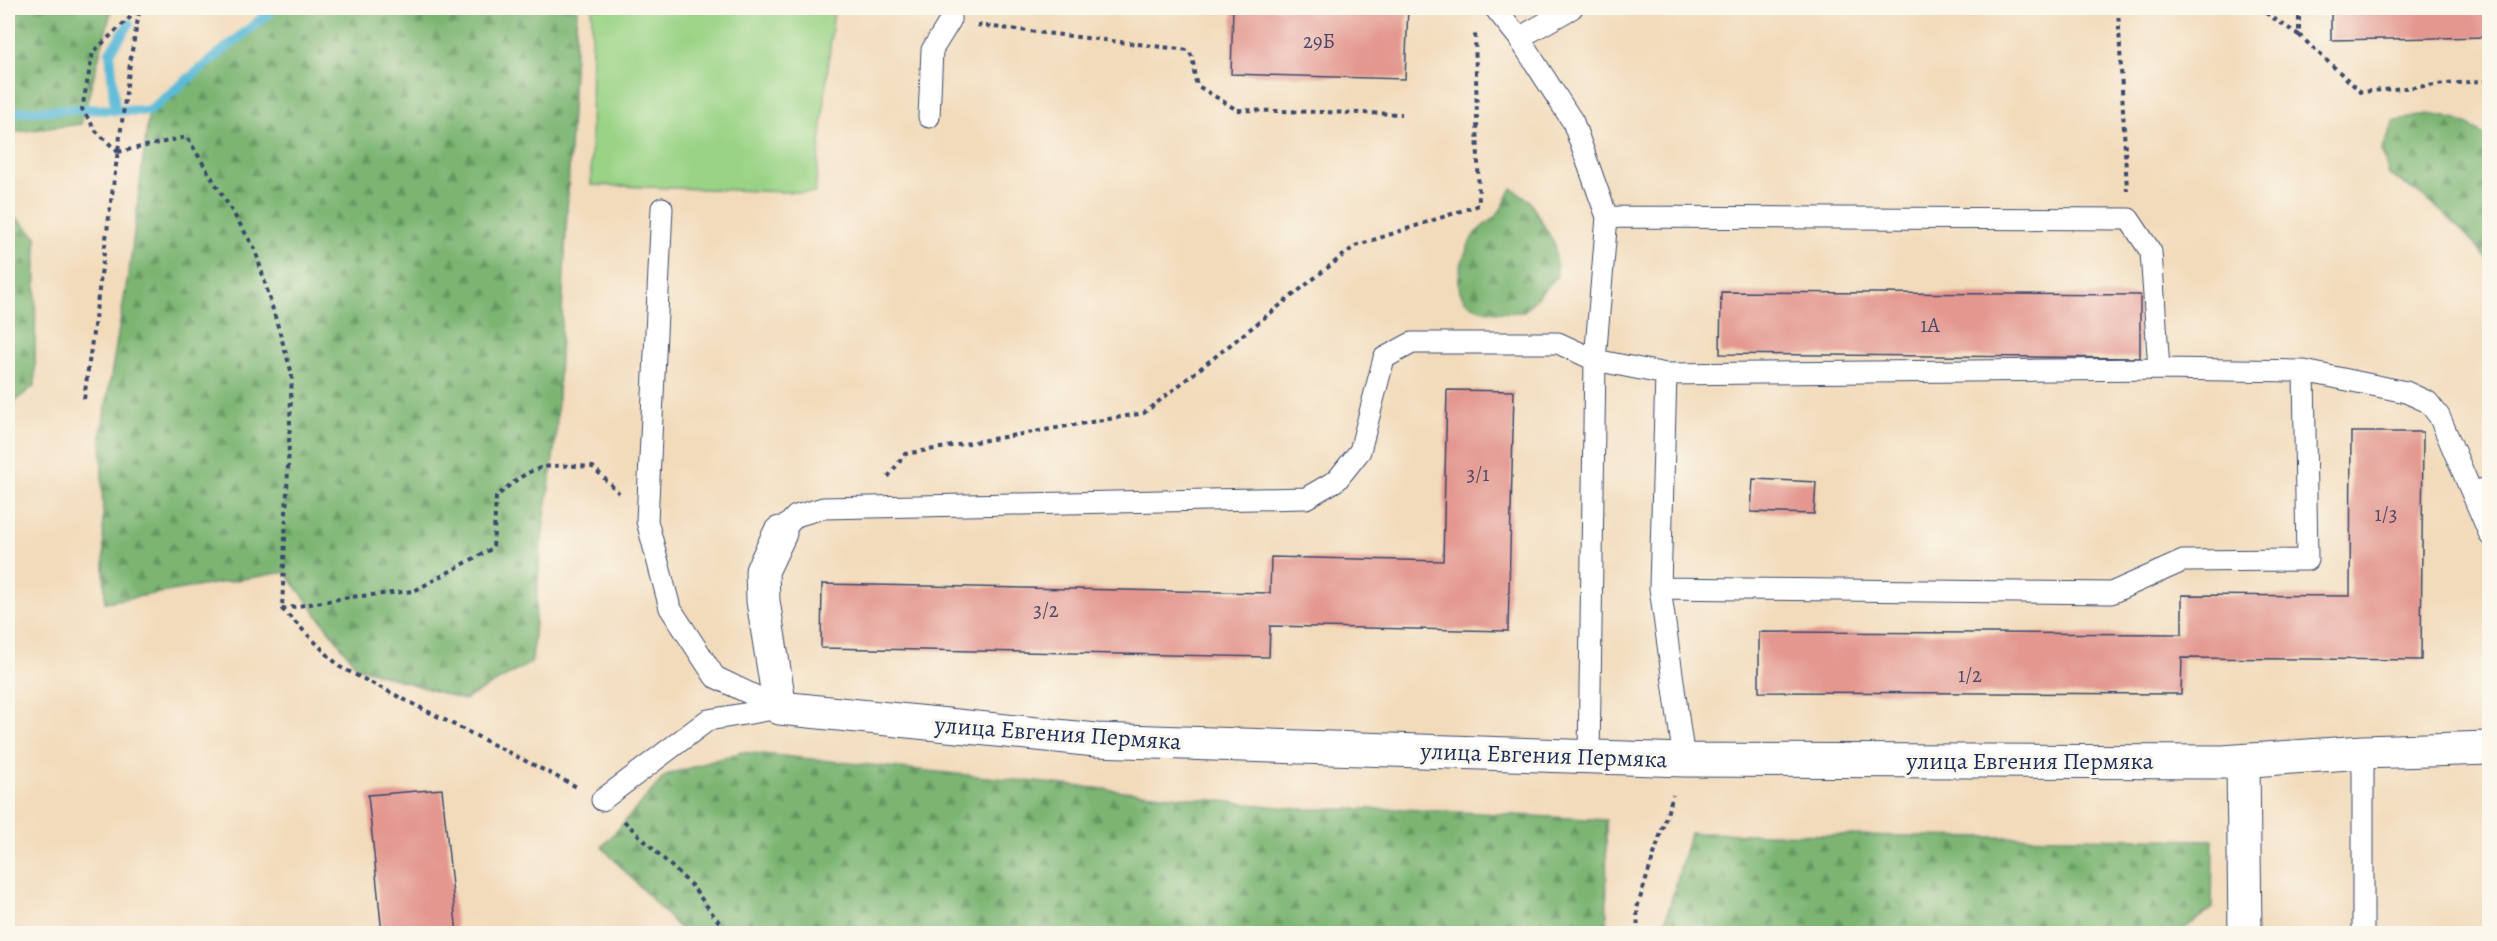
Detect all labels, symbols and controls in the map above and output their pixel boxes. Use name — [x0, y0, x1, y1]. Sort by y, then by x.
house number: 29Б — [1303, 27, 1335, 55]
house number: 1А — [1920, 311, 1940, 339]
house number: 3/1 — [1467, 460, 1489, 488]
house number: 1/3 — [2375, 500, 2397, 528]
house number: 3/2 — [1033, 596, 1059, 624]
house number: 1/2 — [1958, 661, 1982, 689]
street label: улица Евгения Пермяка — [933, 708, 1182, 758]
street label: улица Евгения Пермяка — [1419, 735, 1668, 775]
street label: улица Евгения Пермяка — [1905, 745, 2154, 777]

